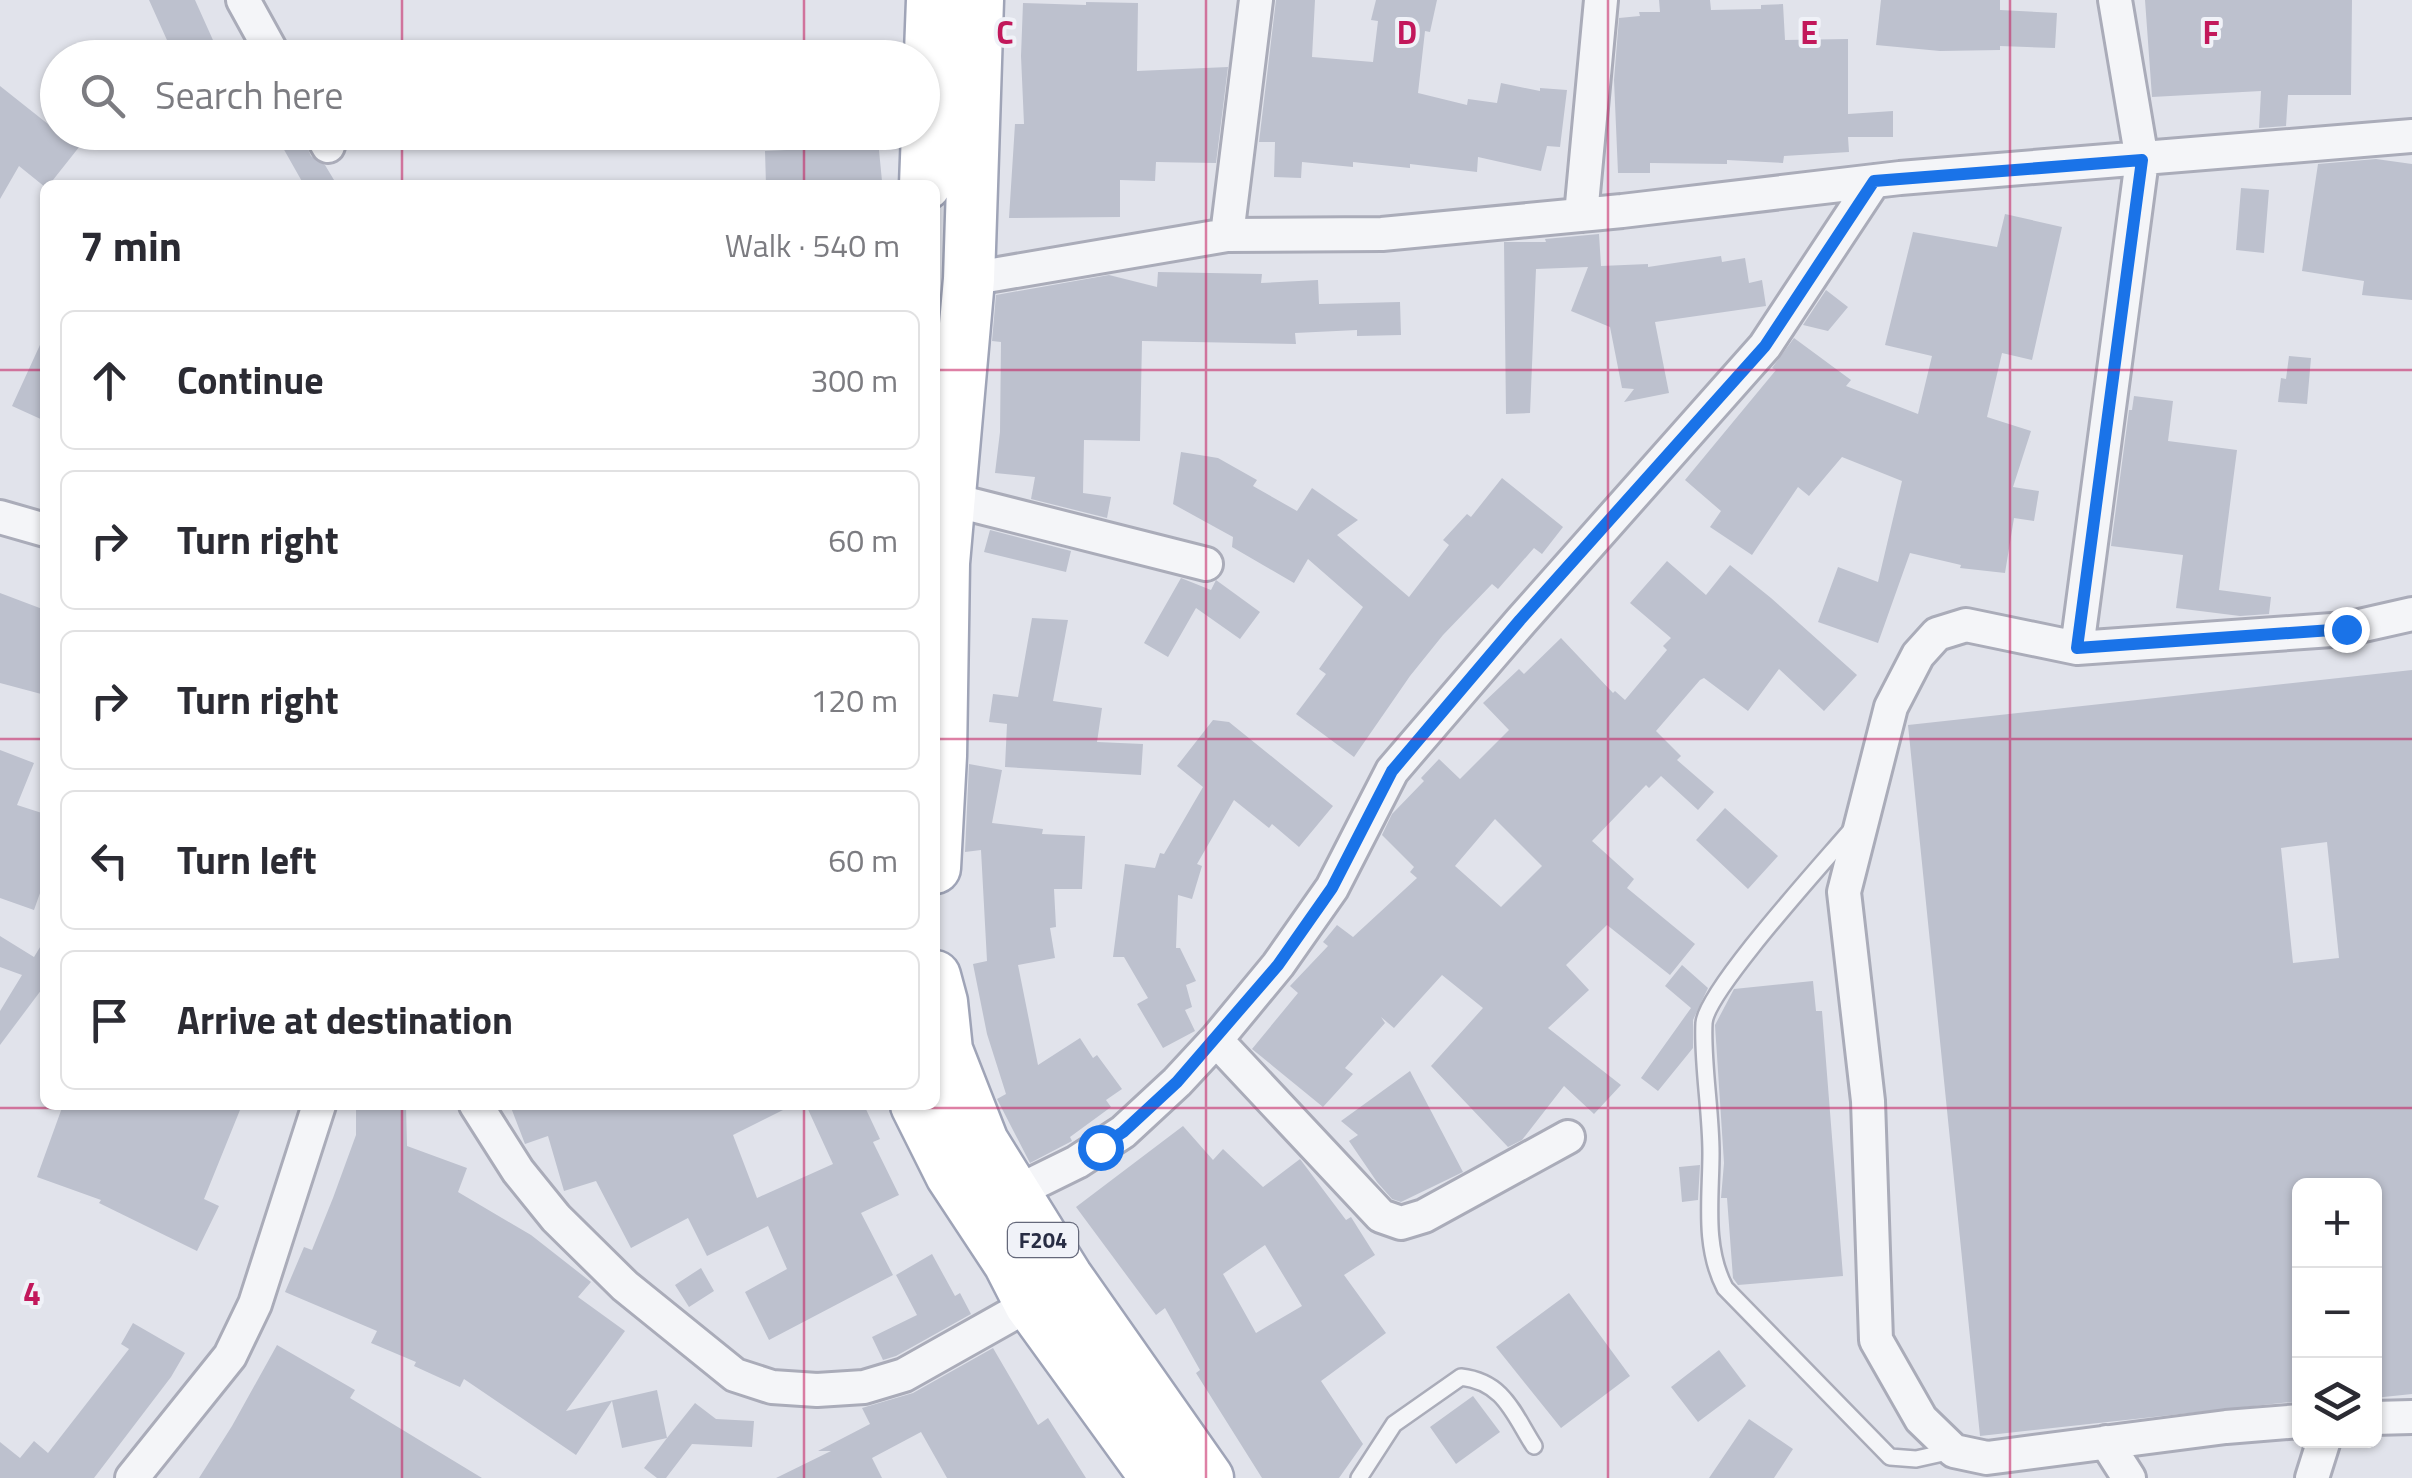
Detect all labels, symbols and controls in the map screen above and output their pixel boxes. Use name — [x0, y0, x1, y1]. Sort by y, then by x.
text: C — [996, 8, 1014, 56]
text: D — [1397, 8, 1417, 56]
text: E — [1800, 8, 1818, 56]
text: F — [2203, 8, 2220, 56]
search box — [40, 40, 940, 150]
text: Search here — [155, 66, 343, 124]
icon: search — [75, 68, 130, 123]
text: 7 min — [80, 213, 182, 277]
text: Walk · 540 m — [725, 221, 900, 269]
text: Continue — [177, 351, 324, 409]
icon: ahead — [82, 353, 137, 408]
text: 300 m — [810, 356, 898, 404]
text: Turn right — [177, 511, 339, 569]
icon: right — [82, 513, 137, 568]
text: 60 m — [828, 516, 898, 564]
route end — [2324, 607, 2370, 653]
text: Turn right — [177, 671, 339, 729]
icon: right — [82, 673, 137, 728]
text: 120 m — [810, 676, 898, 724]
text: Turn left — [177, 831, 317, 889]
icon: left — [82, 833, 137, 888]
text: 60 m — [828, 836, 898, 884]
text: Arrive at destination — [177, 991, 513, 1049]
icon: arrive — [82, 993, 137, 1048]
route start — [1078, 1125, 1124, 1171]
map controls — [2292, 1178, 2382, 1448]
button: + — [2292, 1178, 2382, 1268]
road number: F204 — [1008, 1223, 1078, 1257]
button: − — [2292, 1268, 2382, 1358]
text: 4 — [23, 1269, 41, 1317]
button: layers — [2292, 1358, 2382, 1448]

